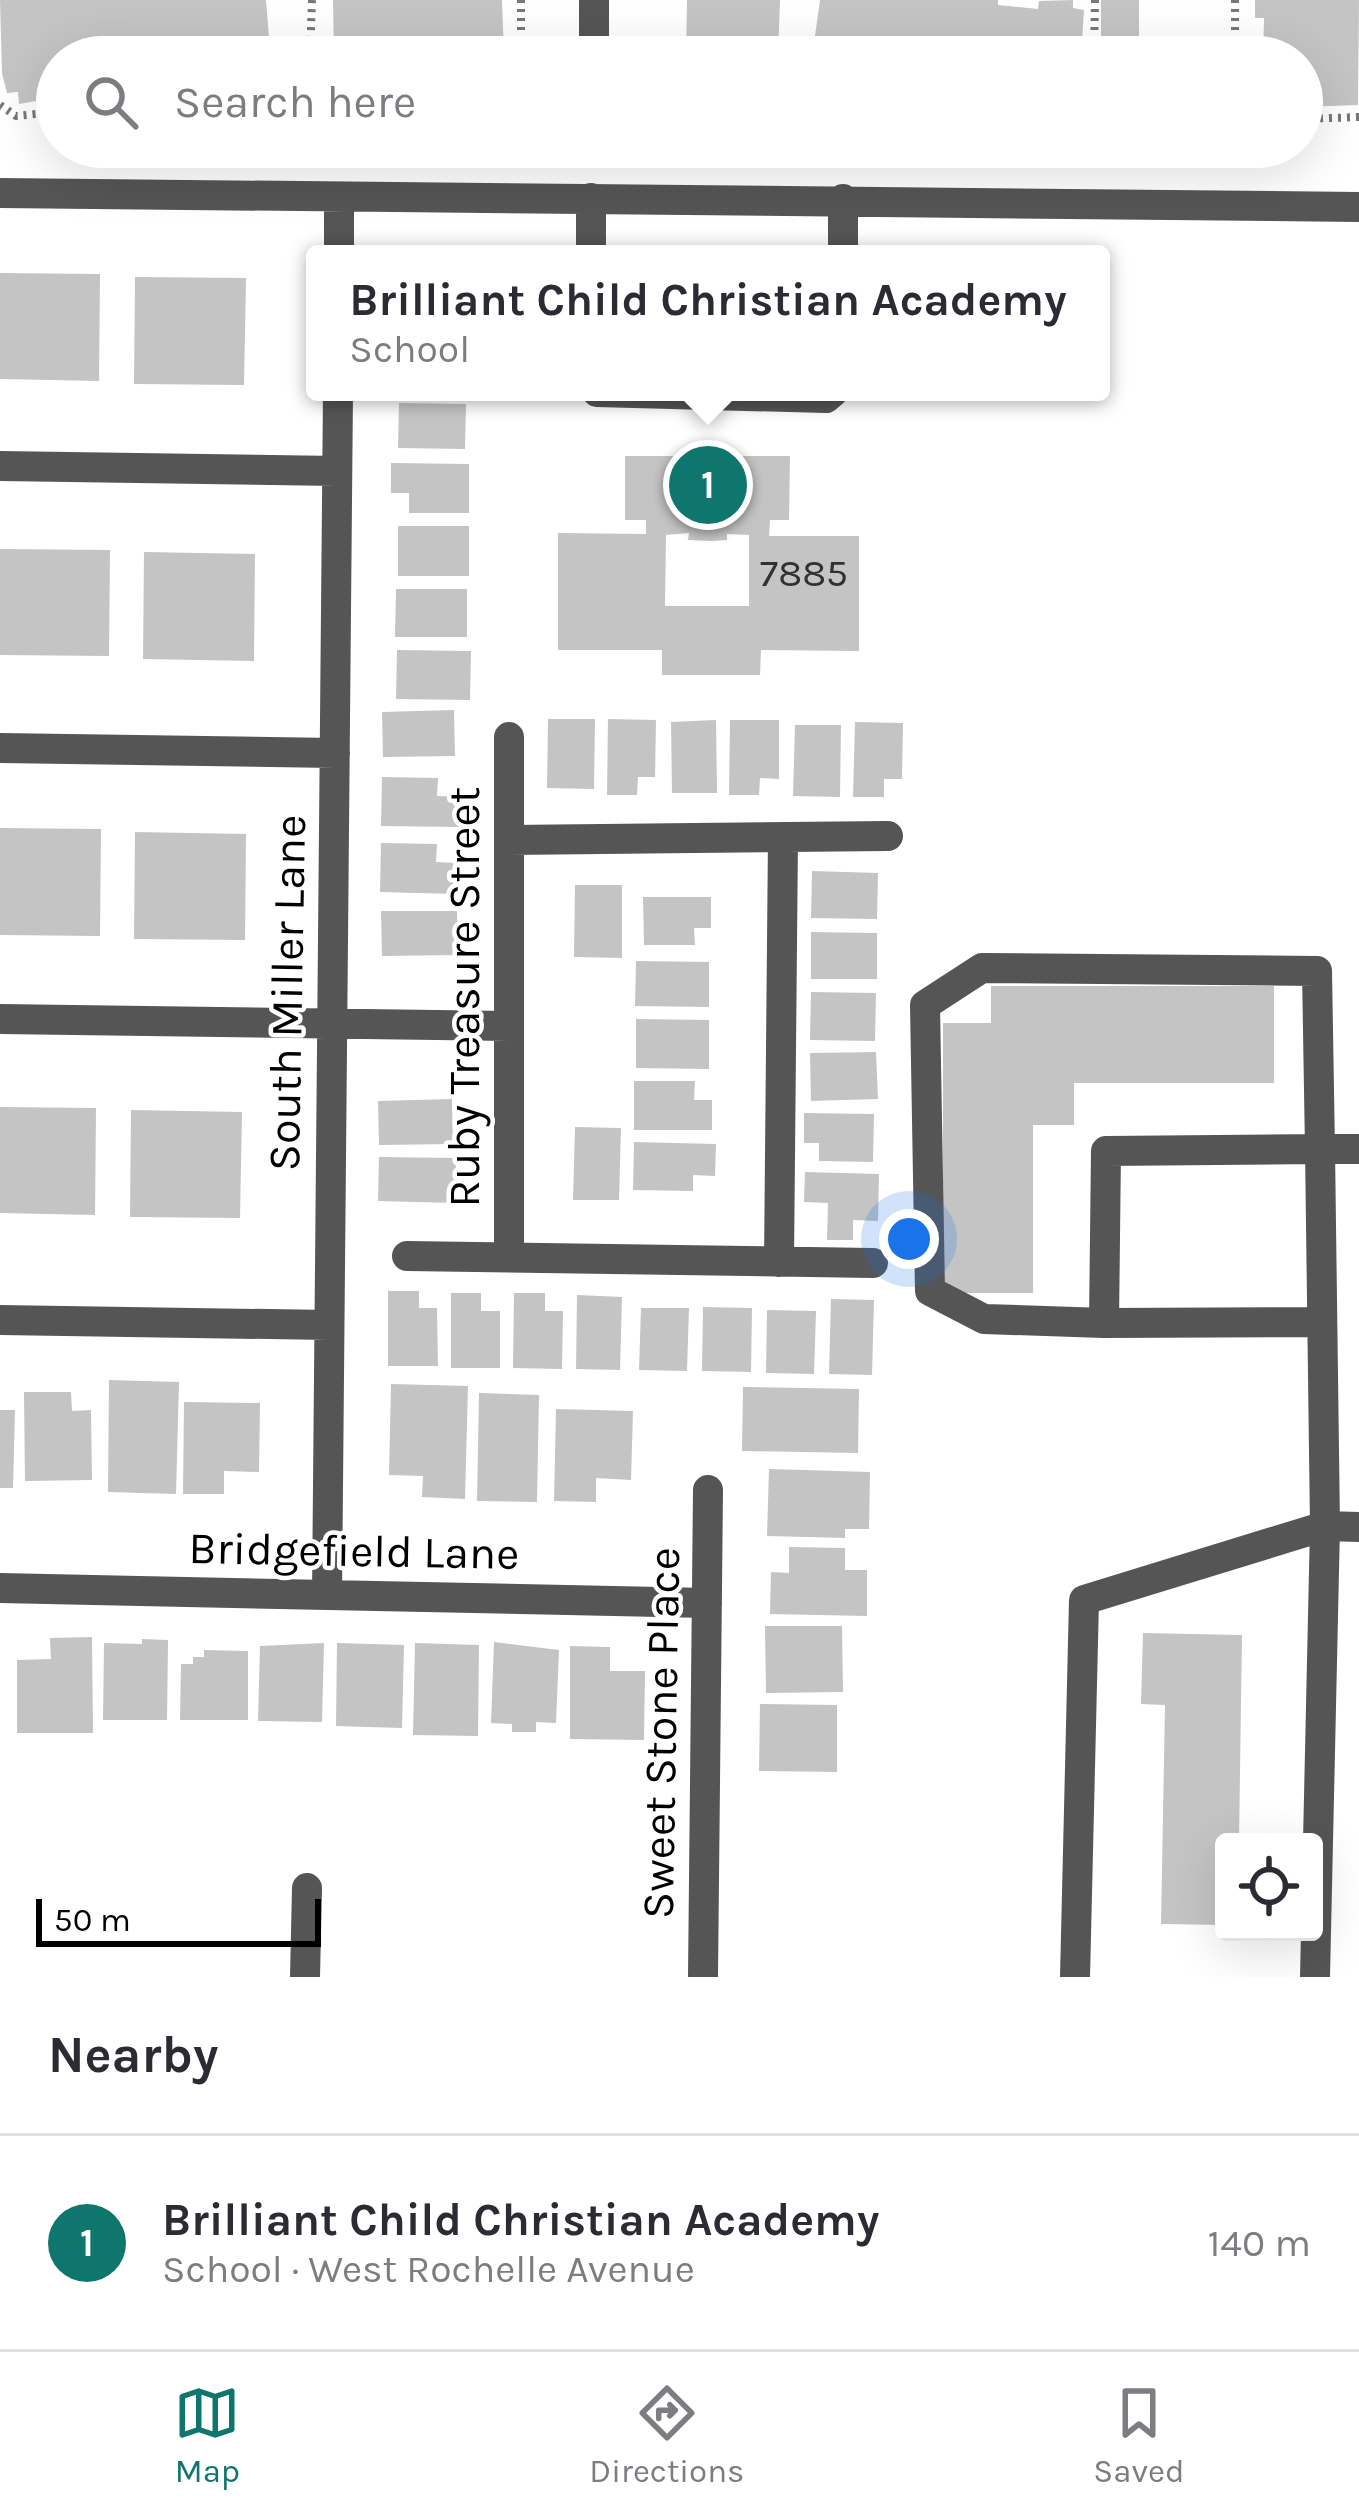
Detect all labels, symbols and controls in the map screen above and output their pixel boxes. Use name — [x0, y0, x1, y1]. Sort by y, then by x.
search box — [36, 36, 1323, 168]
icon: search — [78, 69, 144, 135]
text: Search here — [174, 76, 416, 128]
popup — [306, 245, 1110, 401]
text: Brilliant Child Christian Academy — [349, 274, 1067, 326]
text: School — [349, 326, 470, 372]
pin: 1 — [669, 440, 747, 530]
house number: 7885 — [760, 550, 848, 596]
street label: Ruby Treasure Street — [438, 787, 491, 1207]
street label: South Miller Lane — [258, 814, 316, 1172]
your location — [879, 1209, 939, 1269]
street label: Bridgefield Lane — [188, 1522, 520, 1581]
street label: Sweet Stone Place — [632, 1547, 690, 1919]
map controls — [1215, 1833, 1323, 1941]
button: locate — [1215, 1833, 1323, 1941]
scale bar — [36, 1893, 321, 1946]
text: 50 m — [54, 1901, 131, 1939]
text: Nearby — [48, 2025, 218, 2085]
text: Brilliant Child Christian Academy — [162, 2194, 879, 2246]
text: 1 — [80, 2220, 94, 2266]
text: 140 m — [1207, 2220, 1311, 2266]
text: School · West Rochelle Avenue — [162, 2246, 695, 2292]
tab: Map — [174, 2380, 240, 2490]
tab: Directions — [589, 2380, 744, 2490]
tab: Saved — [1093, 2380, 1185, 2490]

